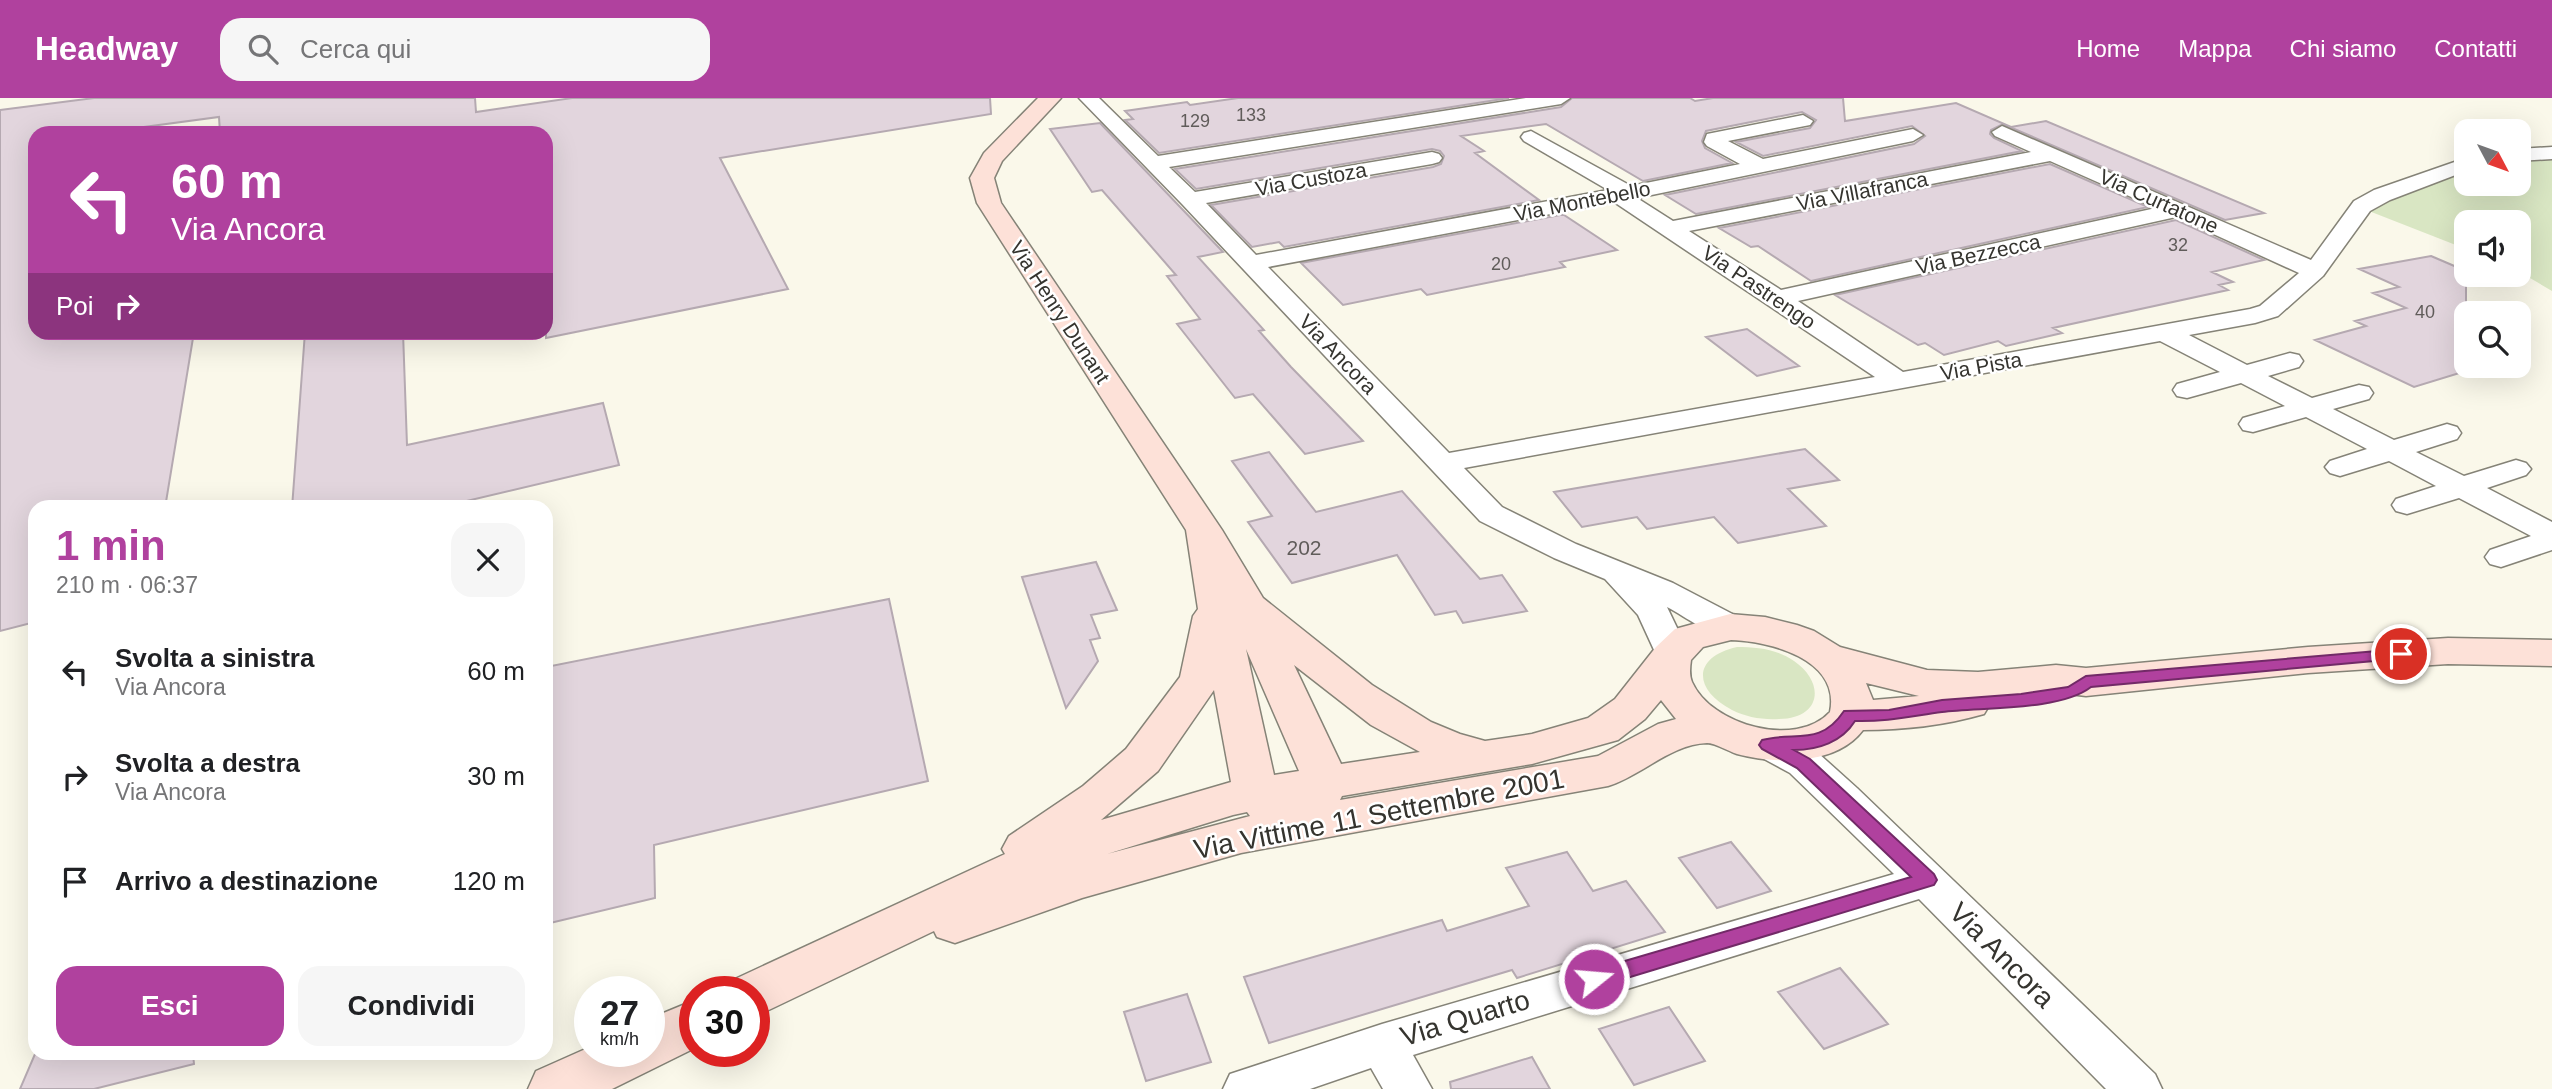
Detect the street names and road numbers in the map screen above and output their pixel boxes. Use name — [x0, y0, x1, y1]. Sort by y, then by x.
street label: Via Custoza — [1253, 158, 1369, 200]
street label: Via Curtatone — [2096, 164, 2222, 238]
street label: Via Villafranca — [1794, 167, 1930, 215]
street label: Via Montebello — [1512, 176, 1652, 226]
street label: Via Bezzecca — [1914, 229, 2043, 278]
street label: Via Henry Dunant — [1005, 236, 1115, 388]
street label: Via Pastrengo — [1698, 241, 1820, 333]
street label: Via Ancora — [1295, 310, 1382, 399]
street label: Via Pista — [1938, 347, 2024, 384]
street label: Via Vittime 11 Settembre 2001 — [1191, 763, 1567, 865]
street label: Via Ancora — [1943, 896, 2061, 1014]
street label: Via Quarto — [1397, 984, 1533, 1052]

